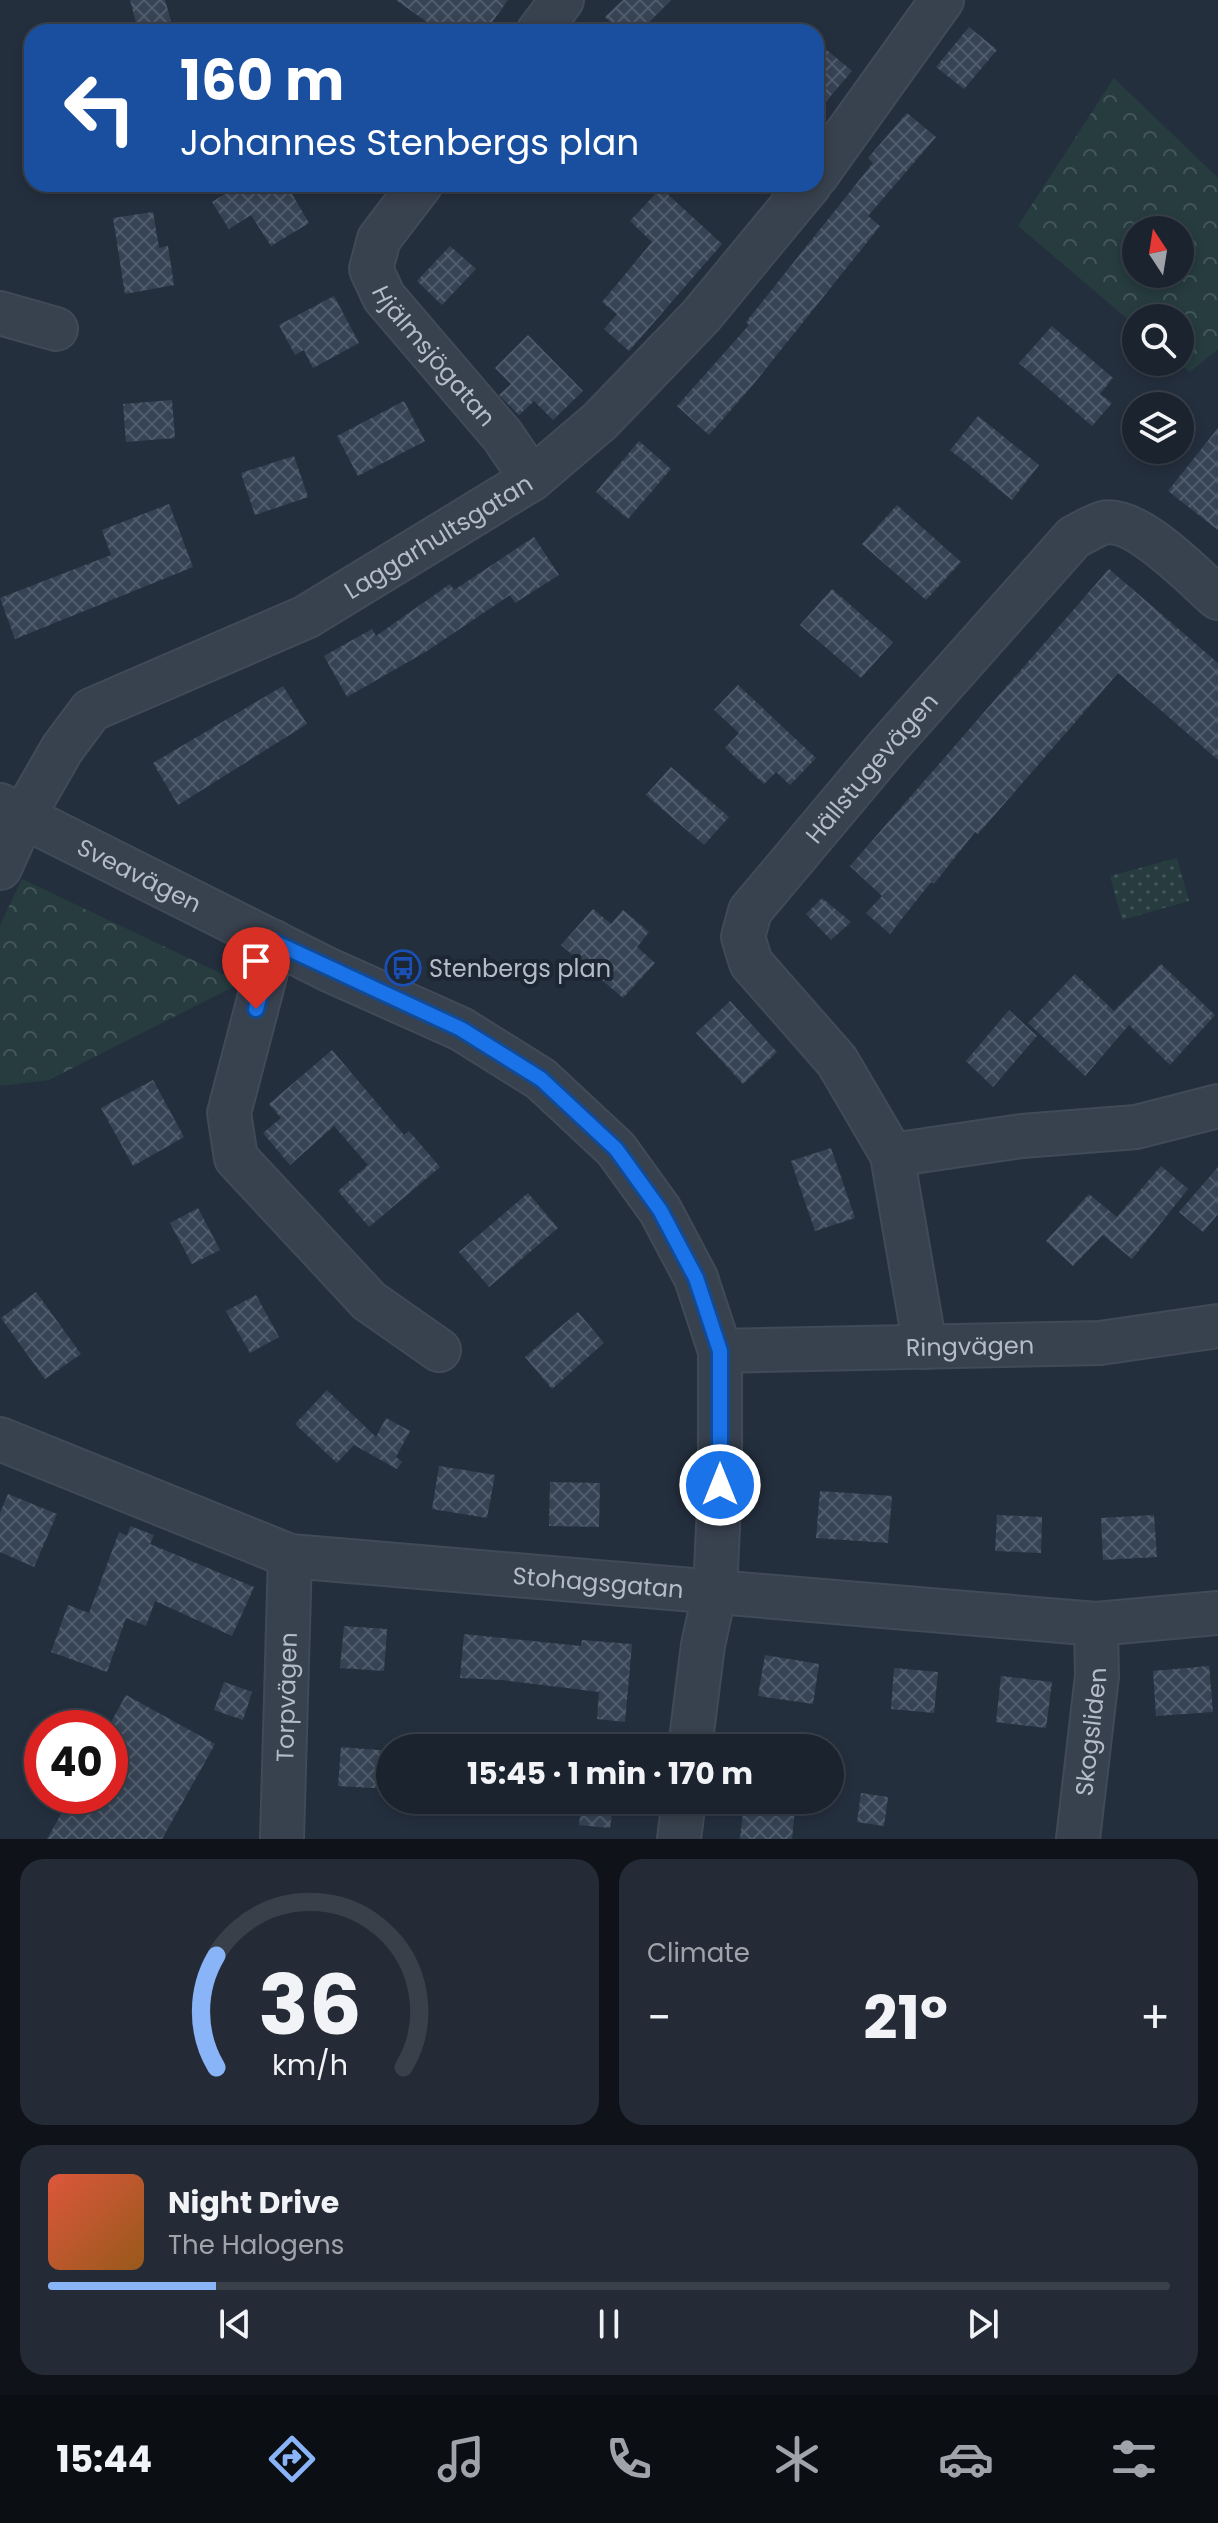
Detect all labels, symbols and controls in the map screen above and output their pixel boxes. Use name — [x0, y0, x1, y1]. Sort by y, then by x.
text: 160 m — [180, 41, 344, 120]
icon: left — [48, 56, 152, 160]
text: Johannes Stenbergs plan — [180, 117, 639, 168]
north arrow — [1122, 216, 1194, 288]
map controls — [1122, 216, 1194, 464]
street label: Hjälmsjögatan — [364, 280, 504, 433]
button: search — [1122, 304, 1194, 376]
button: layers — [1122, 392, 1194, 464]
street label: Laggarhultsgatan — [338, 466, 538, 606]
street label: Hällstugevägen — [797, 685, 945, 850]
street label: Sveavägen — [72, 830, 207, 920]
pin — [222, 927, 290, 1009]
icon: arrive — [234, 939, 278, 983]
bus stop icon: Stenbergs plan — [384, 949, 422, 987]
place label: Stenbergs plan — [429, 952, 611, 985]
street label: Ringvägen — [905, 1328, 1034, 1364]
position arrow — [678, 1443, 762, 1527]
street label: Stohagsgatan — [511, 1558, 685, 1606]
street label: Torpvägen — [268, 1632, 304, 1762]
street label: Skogsliden — [1067, 1667, 1114, 1798]
speed limit sign: 40 — [24, 1710, 128, 1814]
text: 15:45 · 1 min · 170 m — [467, 1752, 753, 1795]
text: Climate — [647, 1935, 750, 1971]
text: 36 — [258, 1947, 361, 2063]
text: 21° — [863, 1976, 948, 2060]
text: − — [647, 1987, 671, 2048]
text: + — [1140, 1987, 1170, 2048]
text: km/h — [271, 2045, 348, 2085]
text: Night Drive — [168, 2181, 339, 2224]
text: The Halogens — [168, 2227, 344, 2263]
icon: previous — [213, 2302, 257, 2346]
icon: pause — [587, 2302, 631, 2346]
icon: next — [961, 2302, 1005, 2346]
icon: directions — [264, 2431, 320, 2487]
icon: music — [433, 2431, 489, 2487]
icon: phone — [601, 2431, 657, 2487]
icon: climate — [769, 2431, 825, 2487]
icon: car — [938, 2431, 994, 2487]
icon: filters — [1106, 2431, 1162, 2487]
text: 15:44 — [56, 2434, 152, 2485]

